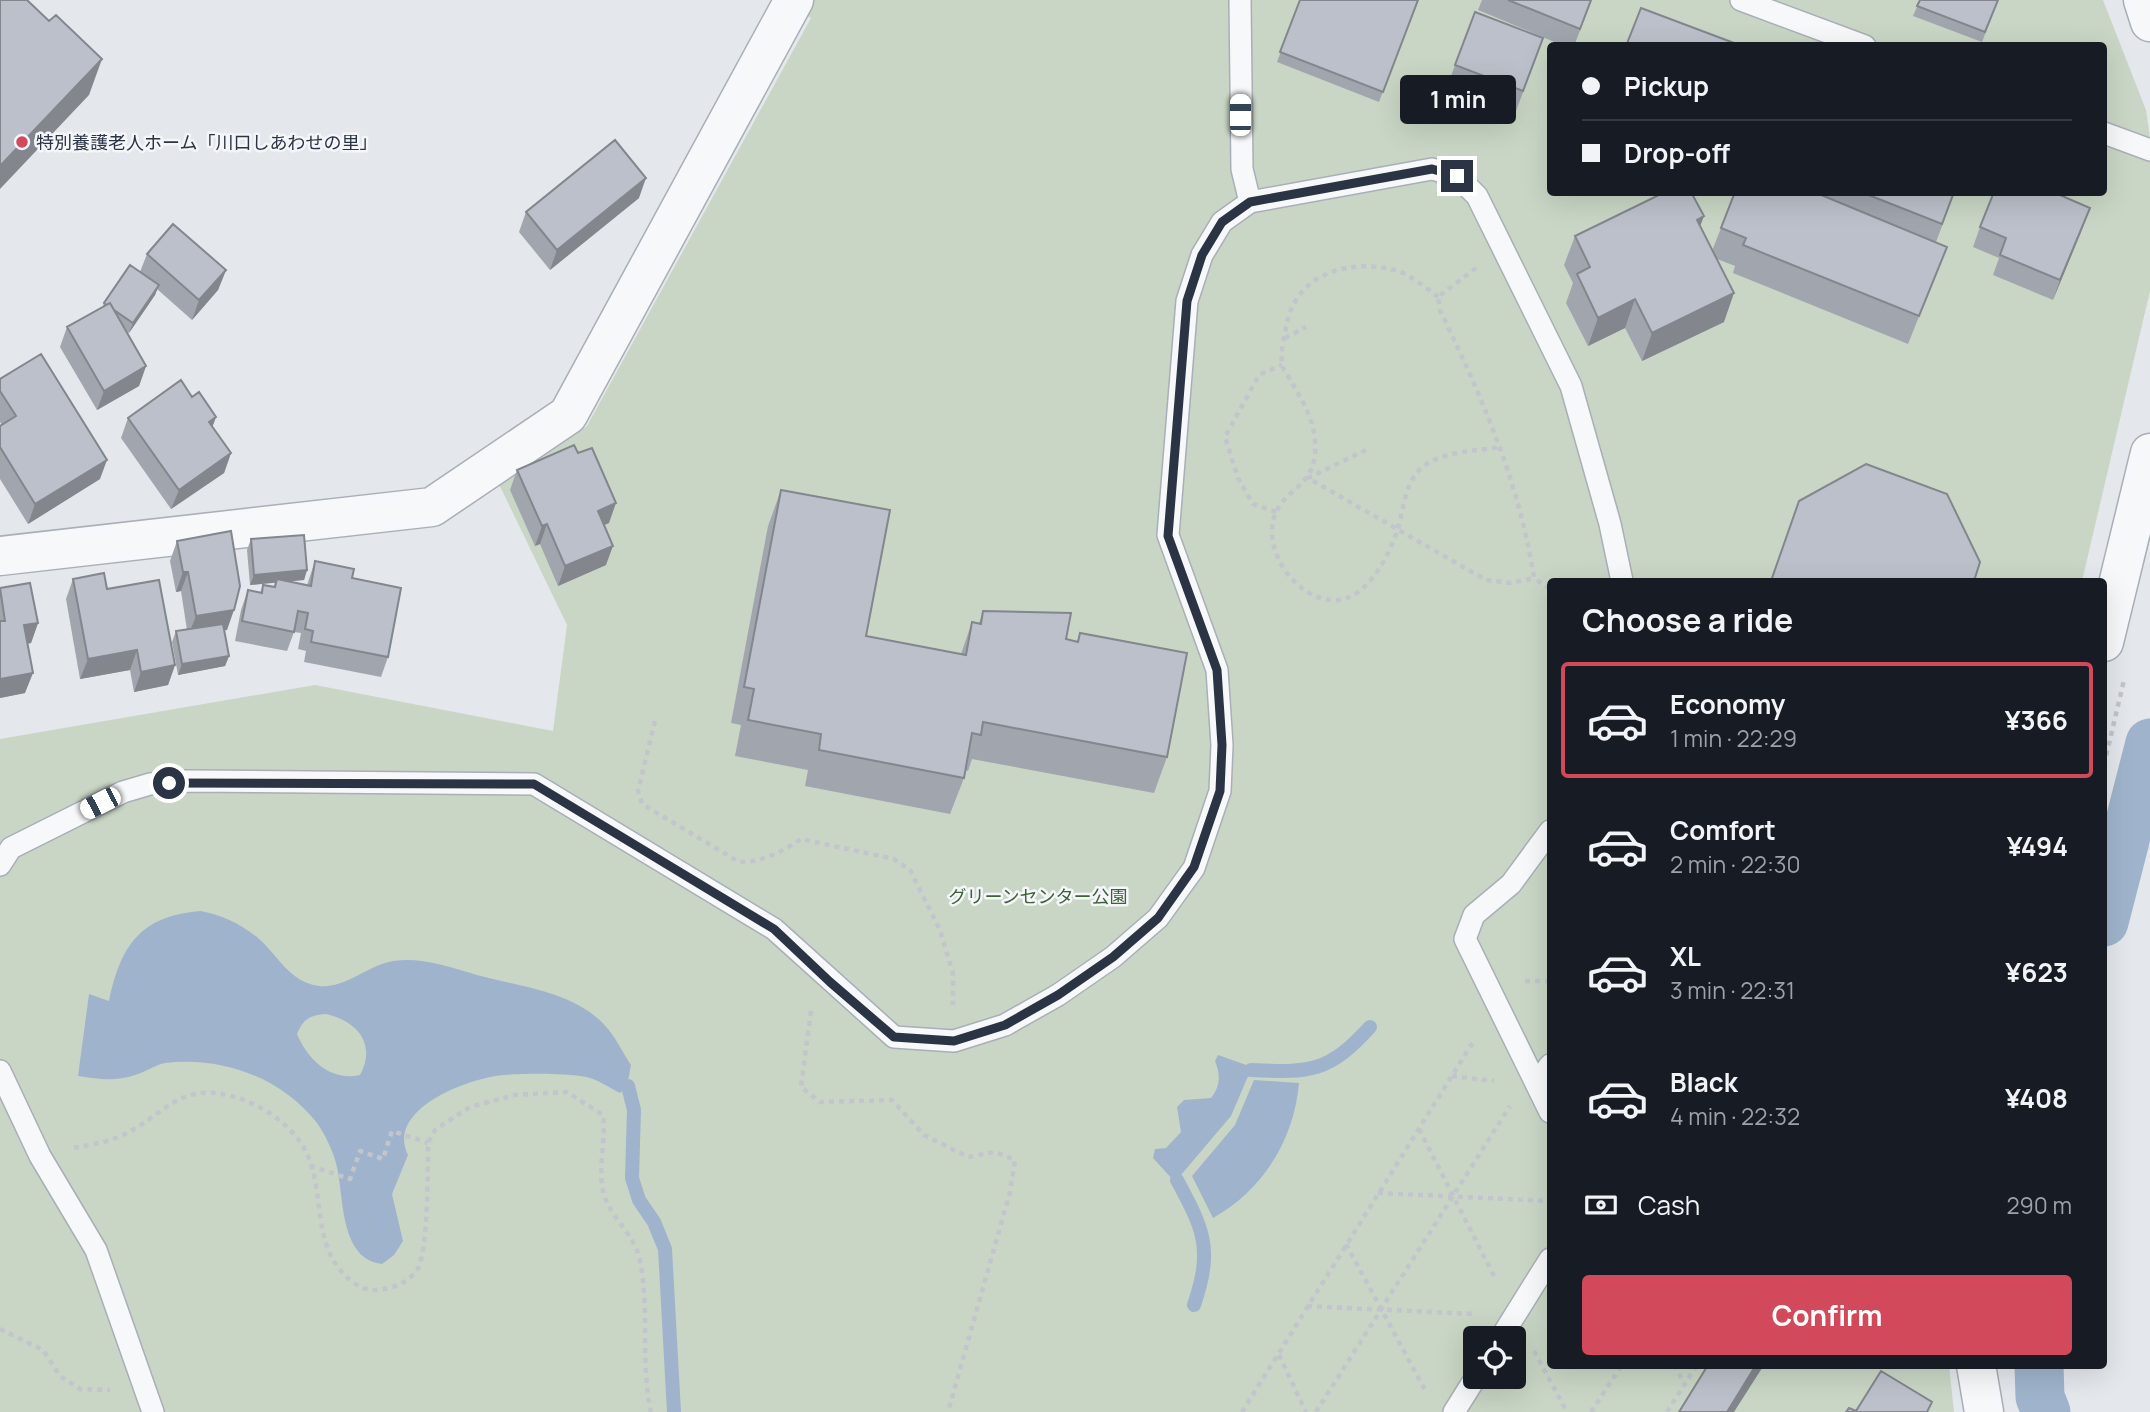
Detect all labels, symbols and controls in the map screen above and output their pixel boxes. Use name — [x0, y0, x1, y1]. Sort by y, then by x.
text: Pickup — [1624, 68, 1709, 104]
callout: 1 min — [1399, 74, 1515, 124]
text: 1 min — [1430, 83, 1486, 115]
car — [1230, 94, 1251, 136]
place label: 特別養護老人ホーム「川口しあわせの里」 — [36, 130, 377, 154]
marker: 特別養護老人ホーム「川口しあわせの里」 — [14, 134, 30, 150]
text: Drop-off — [1624, 135, 1730, 171]
route end — [1441, 160, 1473, 192]
text: Choose a ride — [1582, 598, 1793, 642]
text: Economy — [1670, 686, 1785, 722]
icon: car — [1586, 689, 1649, 752]
text: ¥366 — [2005, 702, 2068, 738]
text: 1 min · 22:29 — [1670, 722, 1797, 754]
route start — [153, 767, 185, 799]
car — [77, 784, 124, 822]
text: Comfort — [1670, 812, 1776, 848]
icon: car — [1586, 815, 1649, 878]
text: ¥494 — [2007, 828, 2068, 864]
text: 2 min · 22:30 — [1670, 848, 1801, 880]
park label: グリーンセンター公園 — [948, 884, 1128, 908]
text: XL — [1670, 938, 1701, 974]
icon: car — [1586, 941, 1649, 1004]
text: ¥623 — [2005, 954, 2068, 990]
text: 3 min · 22:31 — [1670, 974, 1795, 1006]
text: Black — [1670, 1064, 1738, 1100]
icon: car — [1586, 1067, 1649, 1130]
text: ¥408 — [2005, 1080, 2068, 1116]
text: 4 min · 22:32 — [1670, 1100, 1800, 1132]
icon: cash — [1582, 1186, 1620, 1224]
text: Cash — [1638, 1187, 1700, 1223]
text: 290 m — [2006, 1189, 2072, 1221]
button: Confirm — [1582, 1275, 2072, 1355]
map controls — [1463, 1326, 1526, 1389]
button: locate — [1463, 1326, 1526, 1389]

